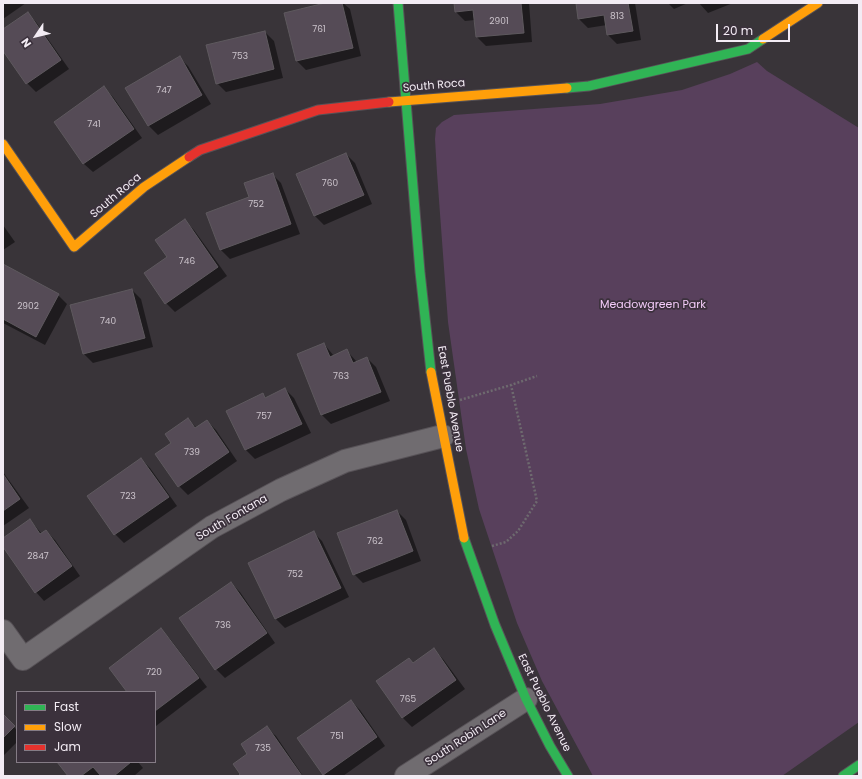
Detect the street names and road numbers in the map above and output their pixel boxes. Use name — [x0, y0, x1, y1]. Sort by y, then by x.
street label: South Roca — [402, 77, 466, 95]
street label: South Roca — [88, 171, 144, 221]
street label: East Pueblo Avenue — [434, 345, 466, 453]
street label: South Fontana — [194, 492, 270, 544]
street label: East Pueblo Avenue — [515, 652, 573, 754]
street label: South Robin Lane — [423, 707, 509, 769]

